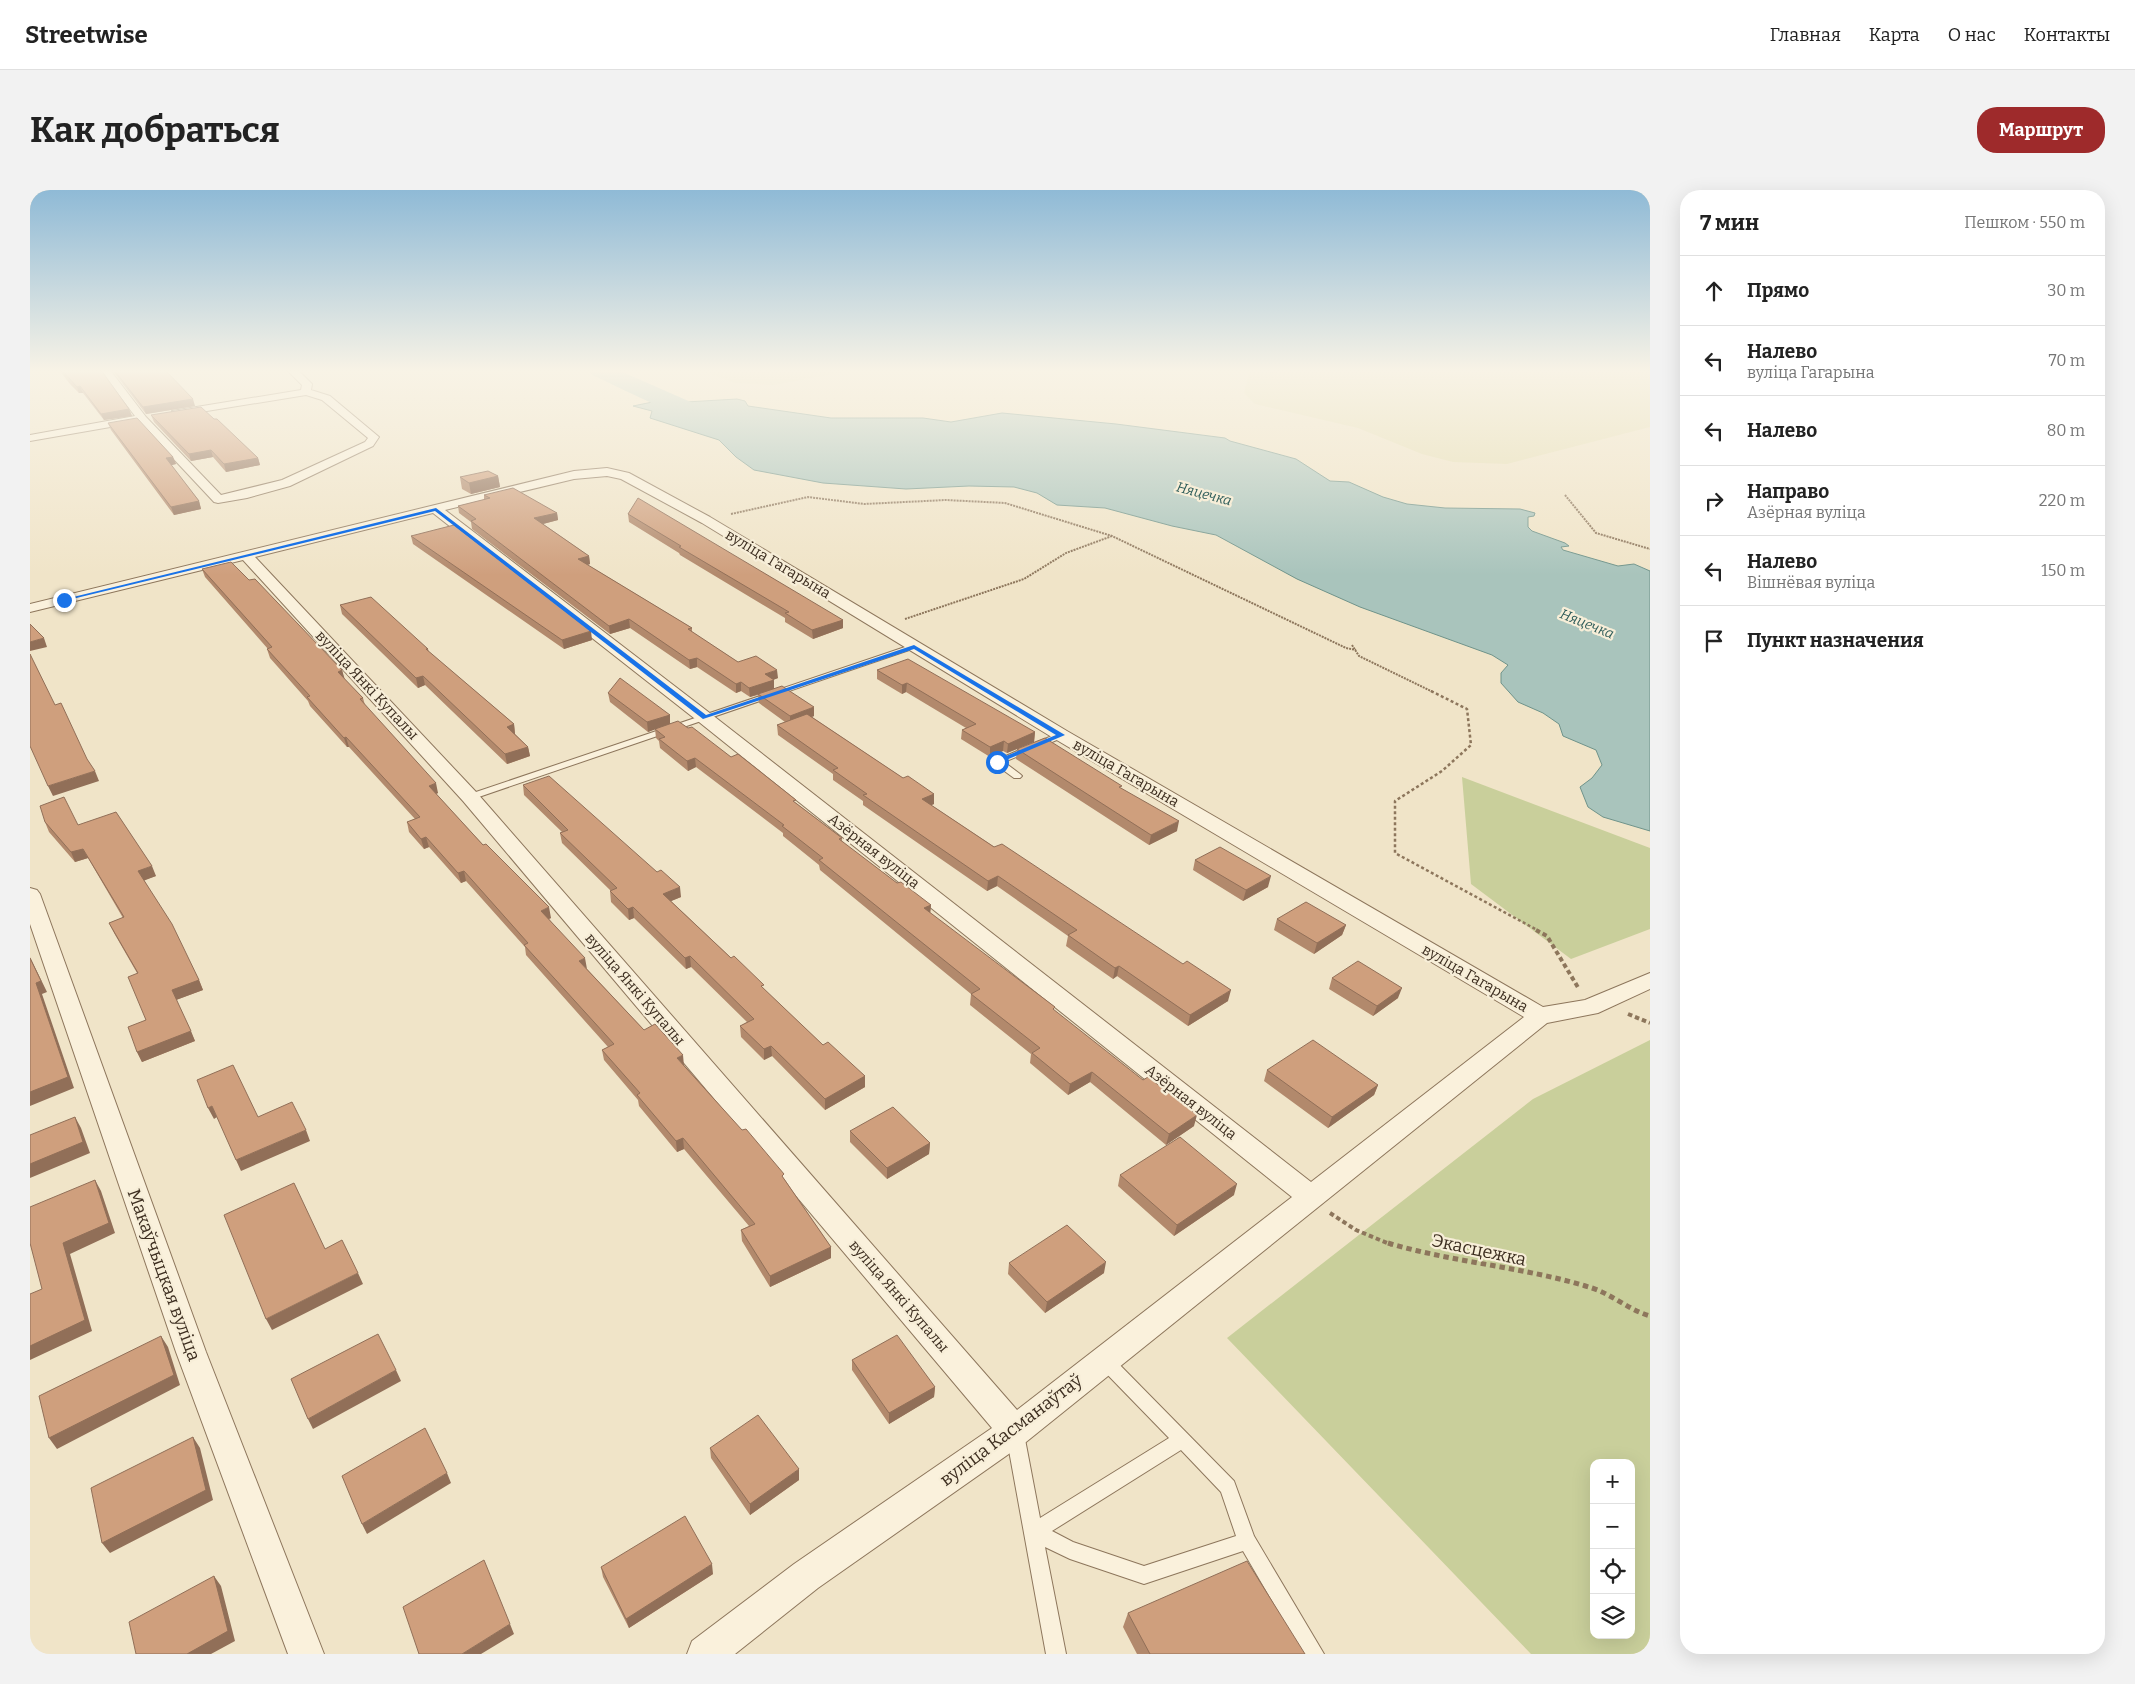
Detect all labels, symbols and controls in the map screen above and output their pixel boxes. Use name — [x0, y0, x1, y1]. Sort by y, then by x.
text: Streetwise — [25, 21, 148, 49]
text: Главная — [1770, 24, 1841, 46]
text: Карта — [1869, 24, 1920, 46]
text: О нас — [1948, 24, 1996, 46]
text: Контакты — [2024, 24, 2110, 46]
button: Маршрут — [1977, 107, 2105, 153]
text: Как добраться — [30, 109, 280, 151]
text: 7 мин — [1700, 210, 1759, 236]
text: Пешком · 550 m — [1964, 213, 2085, 232]
icon: ahead — [1700, 277, 1728, 305]
text: Прямо — [1747, 279, 1809, 302]
text: 30 m — [2047, 281, 2085, 300]
text: Налево — [1747, 340, 1817, 363]
icon: left — [1700, 347, 1728, 375]
text: 70 m — [2049, 351, 2085, 370]
text: вуліца Гагарына — [1747, 363, 1875, 382]
icon: left — [1700, 417, 1728, 445]
text: Налево — [1747, 419, 1817, 442]
text: 80 m — [2047, 421, 2085, 440]
water label: Няцечка — [1174, 478, 1234, 510]
text: Направо — [1747, 480, 1829, 503]
icon: right — [1700, 487, 1728, 515]
text: 220 m — [2039, 491, 2085, 510]
text: Азёрная вуліца — [1747, 503, 1866, 522]
street label: вуліца Гагарына — [722, 525, 834, 603]
text: Налево — [1747, 550, 1817, 573]
icon: left — [1700, 557, 1728, 585]
text: 150 m — [2041, 561, 2085, 580]
text: Вішнёвая вуліца — [1747, 573, 1875, 592]
route end — [53, 589, 76, 612]
water label: Няцечка — [1558, 605, 1616, 643]
street label: вуліца Янкі Купалы — [312, 627, 422, 743]
icon: arrive — [1700, 627, 1728, 655]
text: Пункт назначения — [1747, 629, 1924, 652]
street label: вуліца Гагарына — [1070, 735, 1182, 811]
route start — [986, 751, 1009, 774]
street label: Азёрная вуліца — [825, 810, 923, 892]
street label: вуліца Янкі Купалы — [581, 929, 689, 1049]
street label: вуліца Гагарына — [1419, 940, 1531, 1016]
street label: Азёрная вуліца — [1142, 1061, 1240, 1143]
street label: Макаўчыцкая вуліца — [123, 1186, 205, 1364]
street label: Экасцежка — [1430, 1229, 1528, 1271]
street label: вуліца Янкі Купалы — [845, 1236, 953, 1356]
street label: вуліца Касманаўтаў — [935, 1369, 1087, 1491]
map controls — [1590, 1459, 1635, 1639]
button: + — [1590, 1459, 1635, 1504]
button: − — [1590, 1504, 1635, 1549]
button: locate — [1590, 1549, 1635, 1594]
button: layers — [1590, 1594, 1635, 1639]

